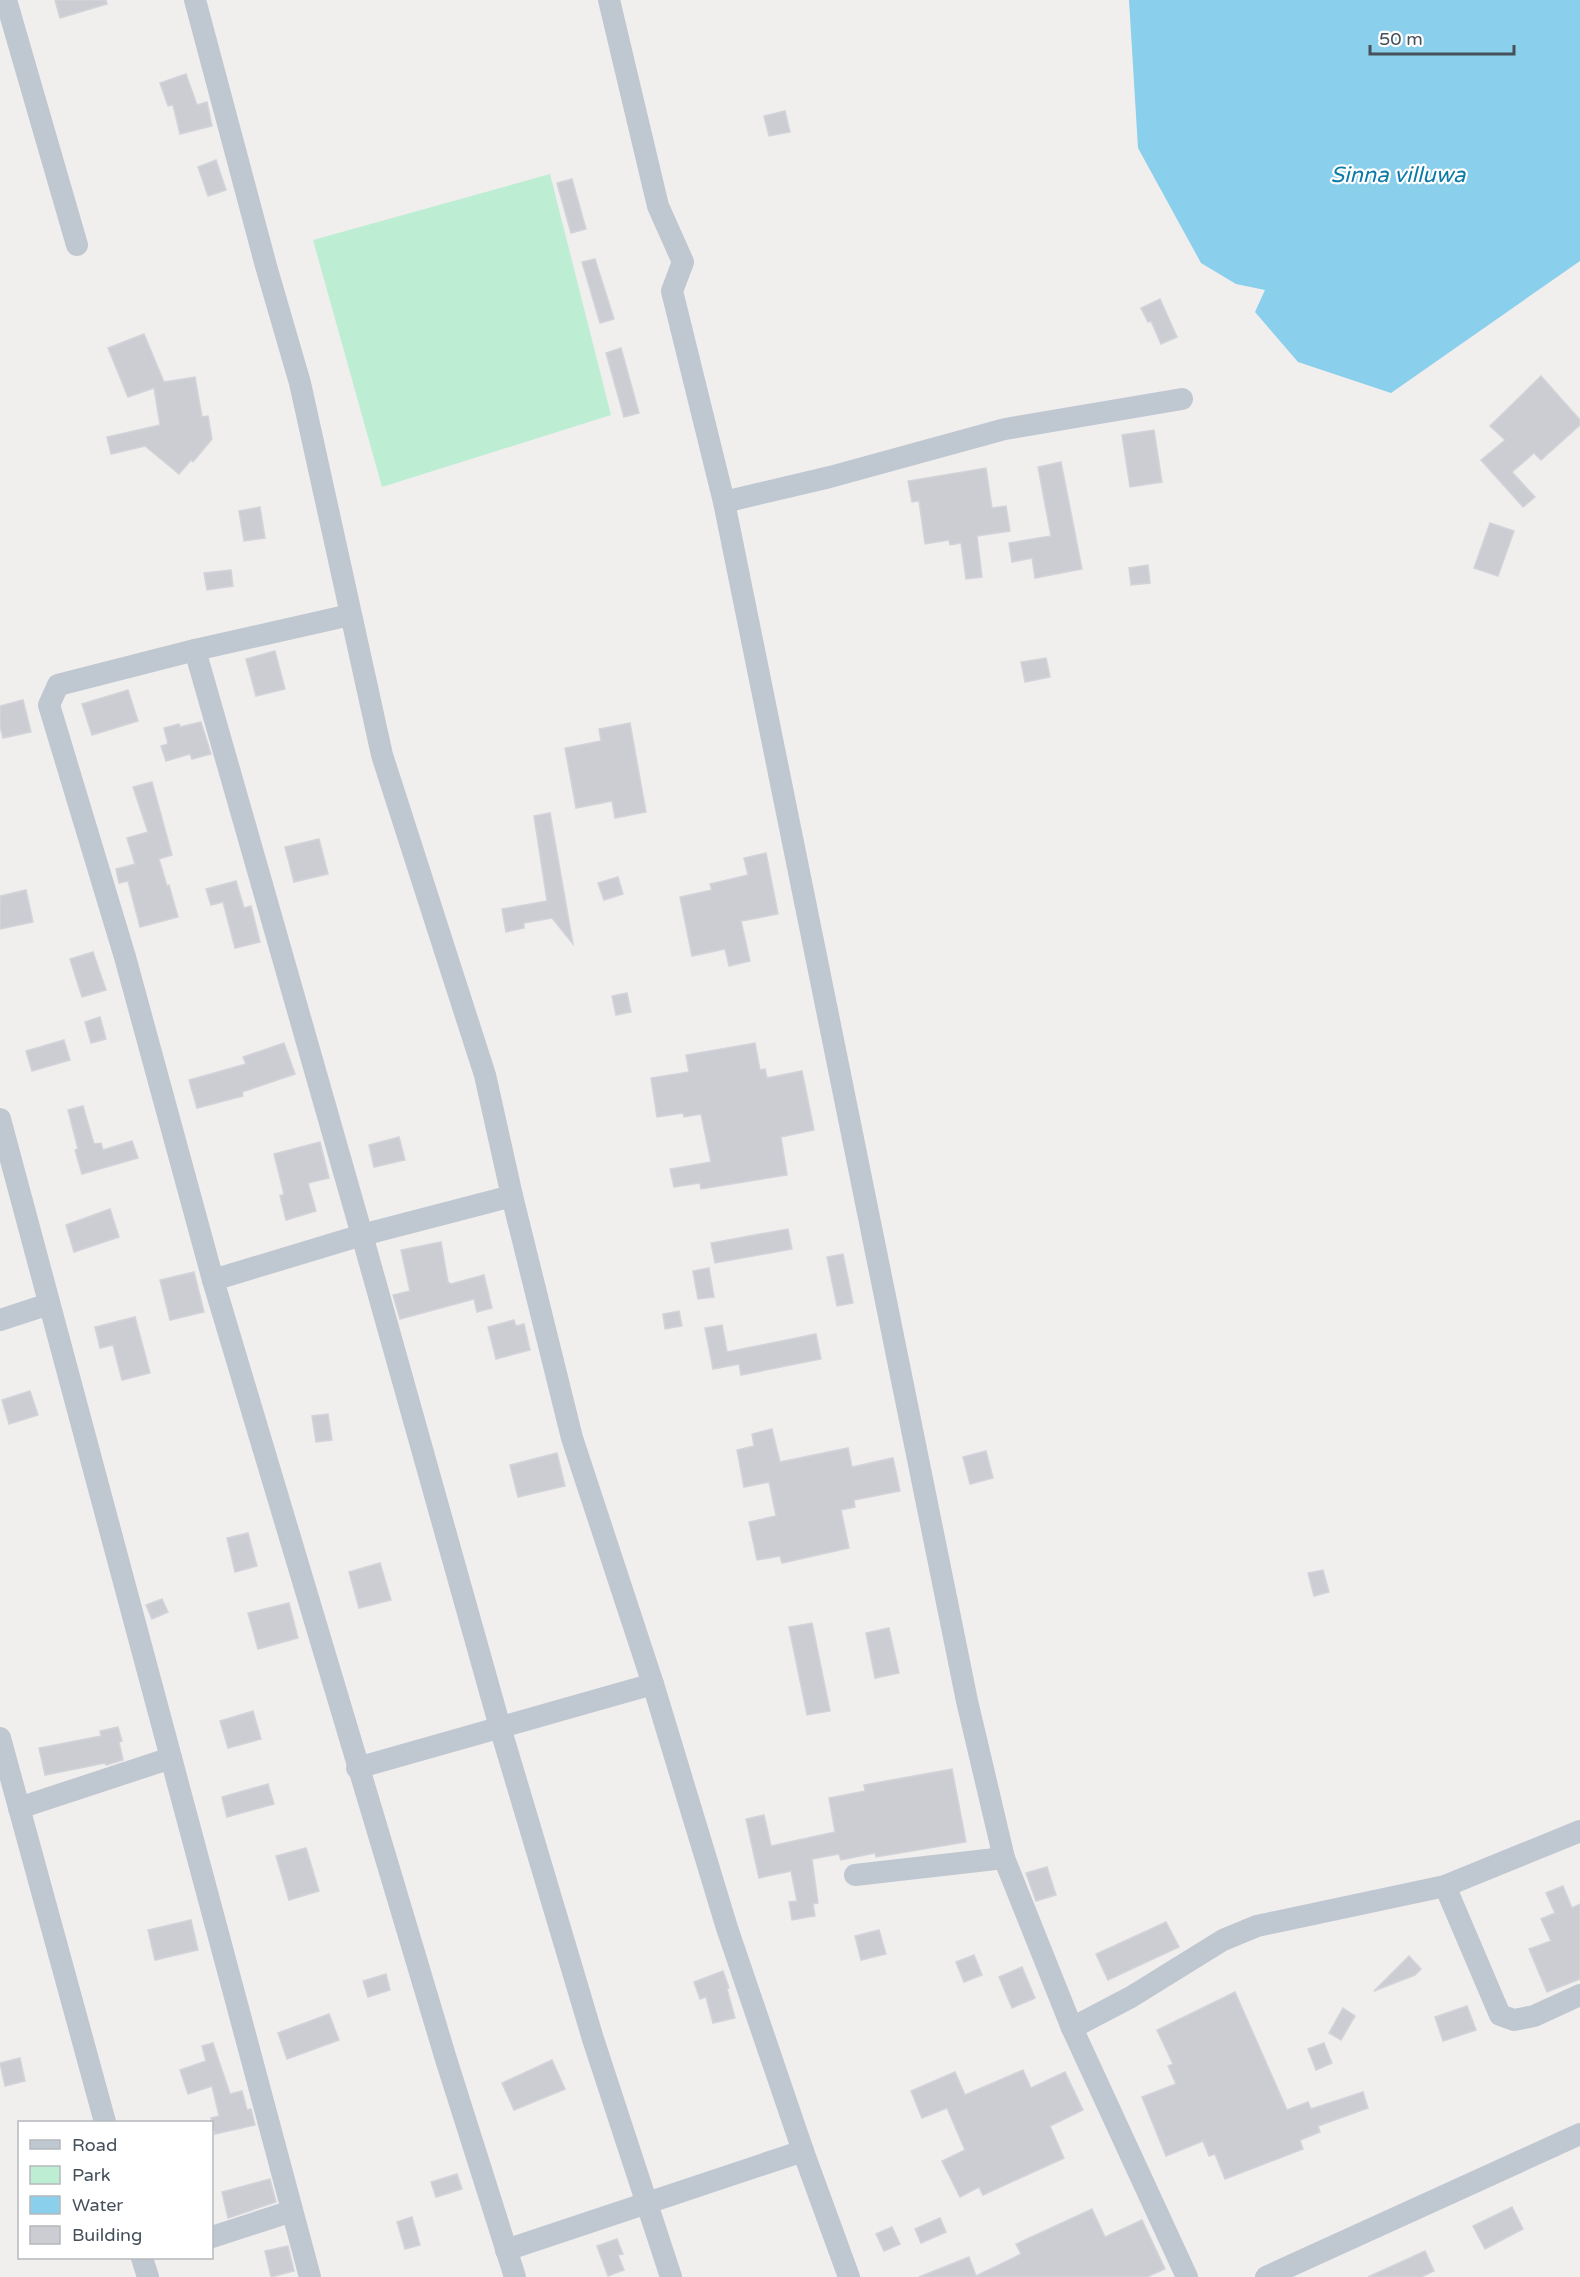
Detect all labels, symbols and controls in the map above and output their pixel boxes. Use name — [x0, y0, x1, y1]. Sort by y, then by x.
scale bar — [1370, 18, 1514, 56]
text: 50 m — [1379, 28, 1423, 50]
water label: Sinna villuwa — [1331, 162, 1466, 188]
legend — [18, 2121, 213, 2259]
text: Road — [72, 2134, 117, 2156]
text: Park — [72, 2164, 111, 2186]
text: Water — [72, 2194, 123, 2216]
text: Building — [72, 2224, 142, 2246]

